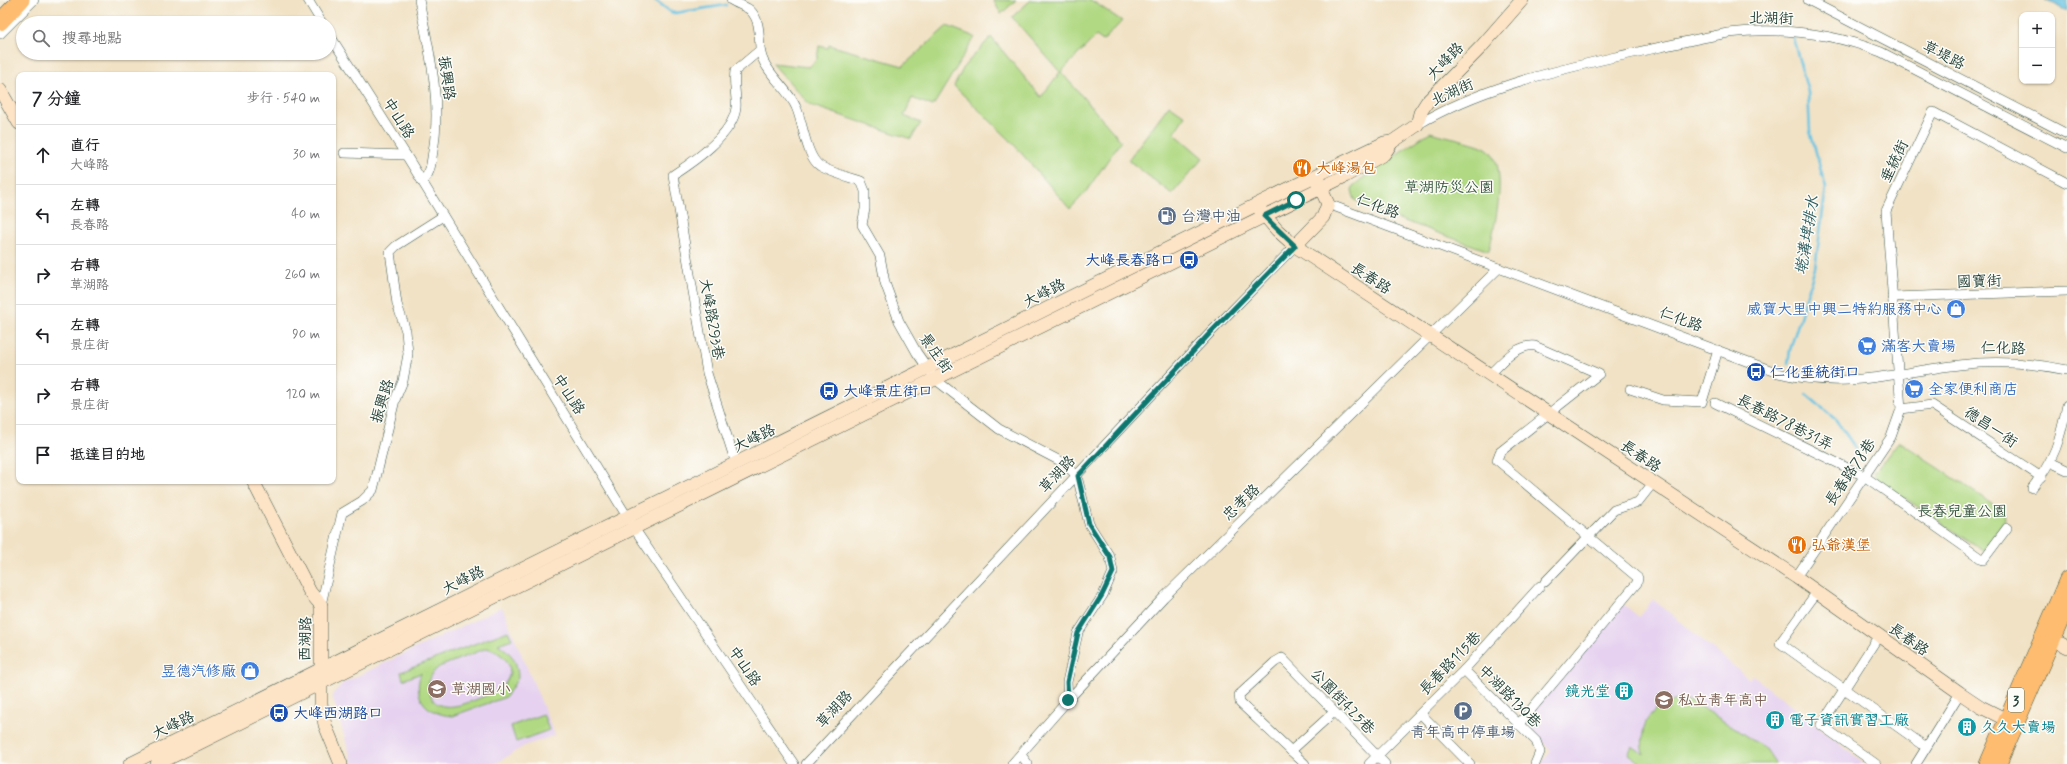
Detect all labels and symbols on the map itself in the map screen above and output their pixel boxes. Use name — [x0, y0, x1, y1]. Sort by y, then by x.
street label: 北湖街 — [1748, 9, 1794, 29]
street label: 草堤路 — [1919, 37, 1968, 75]
street label: 大峰路 — [1423, 39, 1469, 85]
street label: 振興路 — [433, 54, 459, 102]
street label: 北湖街 — [1428, 75, 1477, 111]
street label: 中山路 — [378, 94, 419, 143]
street label: 垂統街 — [1876, 137, 1914, 186]
restaurant icon: 大峰湯包 — [1291, 157, 1313, 179]
place label: 大峰湯包 — [1316, 159, 1376, 179]
park label: 草湖防災公園 — [1404, 178, 1494, 198]
street label: 仁化路 — [1353, 190, 1402, 224]
route start — [1287, 191, 1305, 209]
water label: 墘溝埤排水 — [1791, 193, 1824, 276]
fuel station icon: 台灣中油 — [1156, 205, 1178, 227]
place label: 台灣中油 — [1181, 207, 1241, 227]
bus stop icon: 大峰長春路口 — [1178, 249, 1200, 271]
place label: 大峰長春路口 — [1085, 251, 1175, 271]
street label: 長春路 — [1346, 258, 1395, 299]
street label: 國寶街 — [1956, 271, 2002, 293]
street label: 大峰路 — [1020, 275, 1069, 313]
street label: 大峰路293巷 — [694, 277, 728, 361]
shop icon: 威寶大里中興二特約服務中心 — [1945, 298, 1967, 320]
place label: 威寶大里中興二特約服務中心 — [1747, 300, 1942, 320]
street label: 仁化路 — [1656, 303, 1705, 337]
street label: 景庄街 — [914, 329, 956, 378]
supermarket icon: 滿客大賣場 — [1856, 335, 1878, 357]
place label: 滿客大賣場 — [1881, 337, 1956, 357]
street label: 仁化路 — [1980, 339, 2026, 359]
bus stop icon: 仁化垂統街口 — [1745, 361, 1767, 383]
place label: 仁化垂統街口 — [1770, 363, 1860, 383]
street label: 中山路 — [548, 370, 589, 419]
street label: 振興路 — [367, 377, 399, 426]
supermarket icon: 全家便利商店 — [1903, 378, 1925, 400]
bus stop icon: 大峰景庄街口 — [818, 380, 840, 402]
place label: 全家便利商店 — [1928, 380, 2018, 400]
place label: 大峰景庄街口 — [843, 382, 933, 402]
street label: 長春路78巷31弄 — [1733, 390, 1836, 456]
street label: 德昌一街 — [1960, 403, 2021, 453]
street label: 大峰路 — [730, 420, 779, 458]
street label: 長春路78巷 — [1821, 435, 1881, 510]
street label: 長春路 — [1616, 436, 1665, 478]
street label: 草湖路 — [1035, 451, 1080, 498]
street label: 忠孝路 — [1219, 480, 1265, 526]
park label: 長春兒童公園 — [1917, 502, 2007, 522]
restaurant icon: 弘爺漢堡 — [1786, 534, 1808, 556]
place label: 弘爺漢堡 — [1811, 536, 1871, 556]
street label: 大峰路 — [439, 562, 488, 600]
street label: 西湖路 — [296, 616, 316, 662]
street label: 長春路 — [1884, 619, 1933, 661]
street label: 長春路115巷 — [1415, 627, 1486, 700]
street label: 中山路 — [723, 642, 765, 691]
shop icon: 昱德汽修廠 — [239, 660, 261, 682]
street label: 中湖路130巷 — [1473, 661, 1545, 733]
place label: 昱德汽修廠 — [161, 662, 236, 682]
street label: 公園街425巷 — [1306, 664, 1379, 739]
school or university icon: 草湖國小 — [426, 678, 448, 700]
place label: 草湖國小 — [451, 680, 511, 700]
building icon: 鏡光堂 — [1613, 680, 1635, 702]
place label: 鏡光堂 — [1565, 682, 1610, 702]
street label: 草湖路 — [812, 686, 857, 733]
road number: 3 — [2008, 688, 2024, 712]
school or university icon: 私立青年高中 — [1653, 689, 1675, 711]
route end — [1059, 691, 1077, 709]
place label: 私立青年高中 — [1678, 691, 1768, 711]
parking icon: 青年高中停車場 — [1452, 700, 1474, 722]
bus stop icon: 大峰西湖路口 — [268, 702, 290, 724]
place label: 大峰西湖路口 — [293, 704, 383, 724]
street label: 大峰路 — [149, 707, 198, 745]
building icon: 電子資訊實習工廠 — [1764, 709, 1786, 731]
place label: 電子資訊實習工廠 — [1789, 711, 1909, 731]
building icon: 久久大賣場 — [1956, 716, 1978, 738]
place label: 久久大賣場 — [1981, 718, 2056, 738]
place label: 青年高中停車場 — [1410, 723, 1516, 743]

